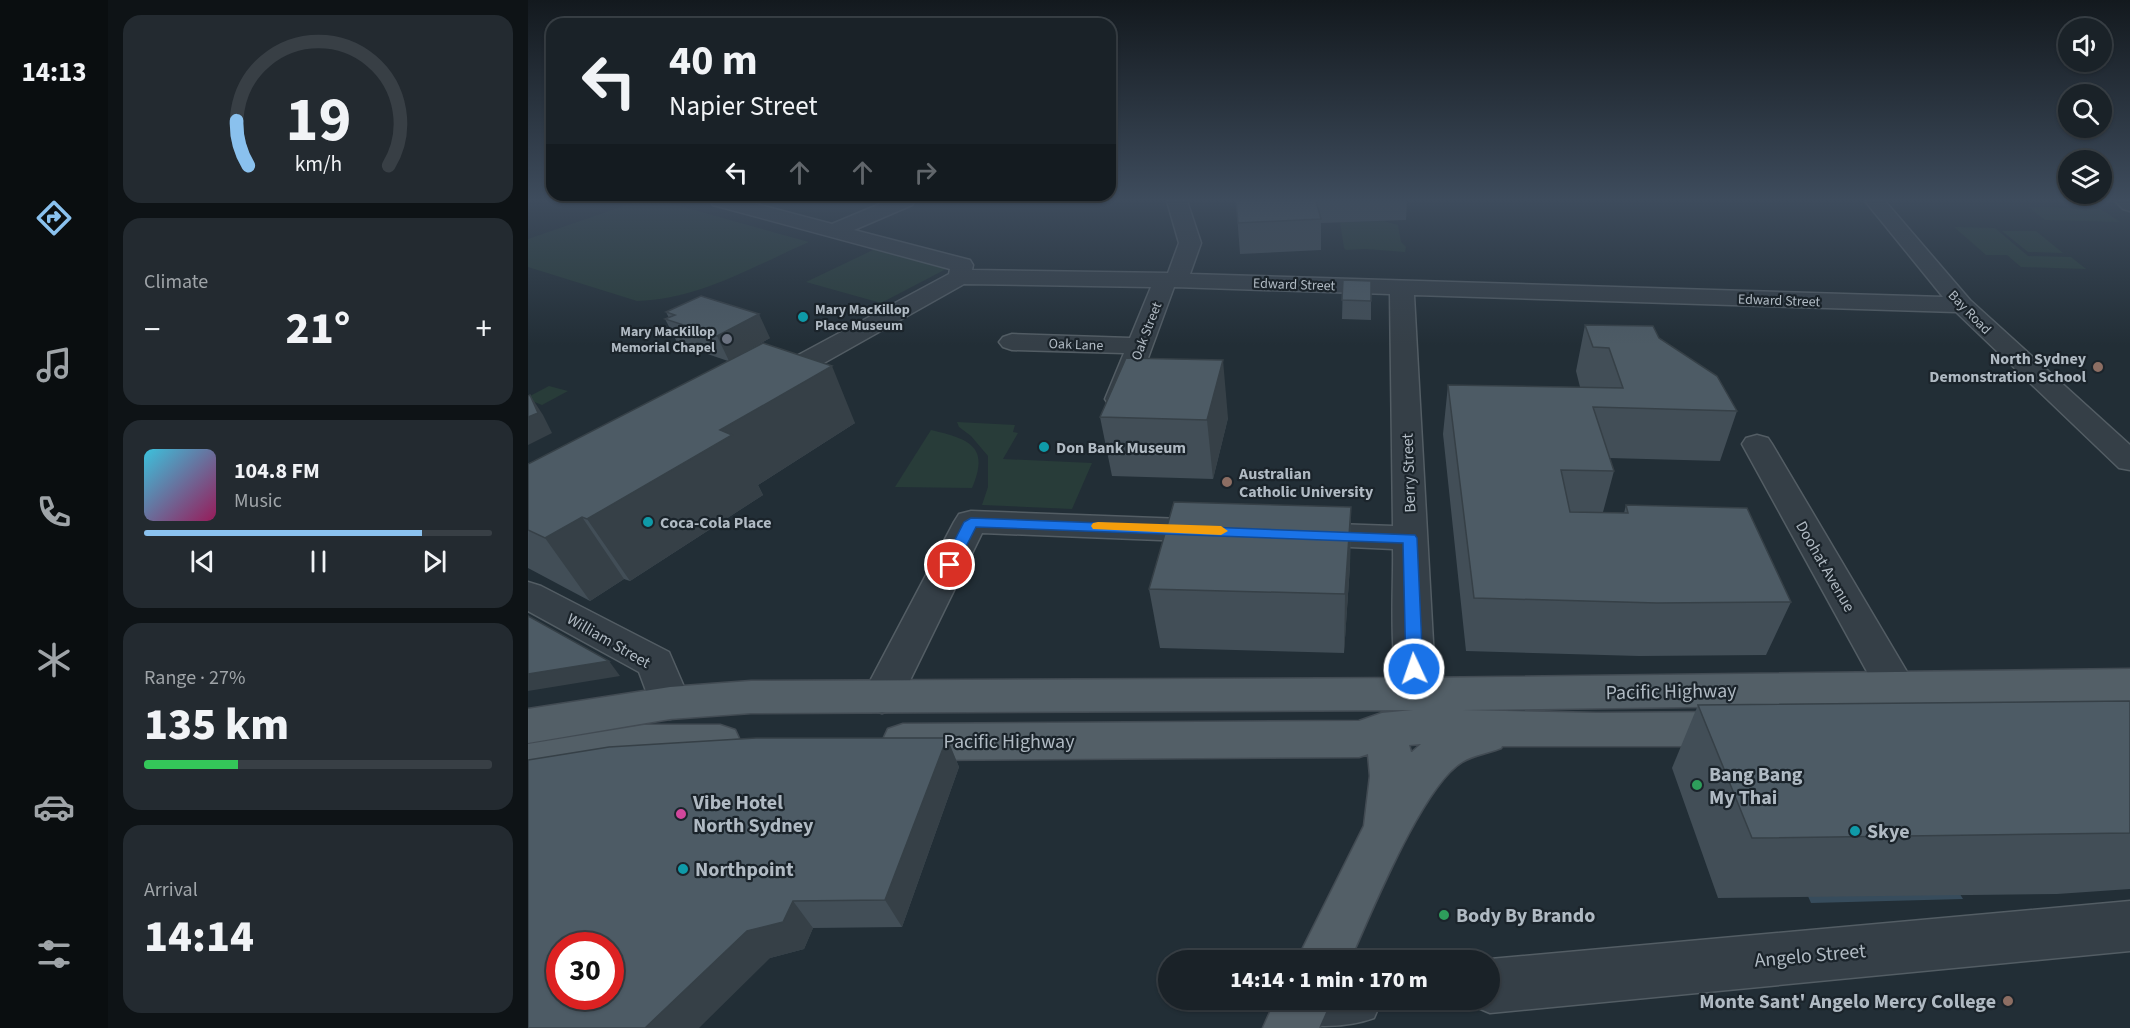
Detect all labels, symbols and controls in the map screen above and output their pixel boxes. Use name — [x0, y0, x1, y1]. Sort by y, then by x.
map controls — [2058, 18, 2112, 204]
button: sound — [2058, 18, 2112, 72]
text: 40 m — [669, 31, 758, 91]
icon: left — [570, 42, 648, 120]
text: 14:13 — [21, 53, 87, 92]
text: 19 — [285, 76, 351, 165]
button: search — [2058, 84, 2112, 138]
text: Napier Street — [669, 87, 818, 126]
text: km/h — [294, 149, 342, 180]
button: layers — [2058, 150, 2112, 204]
icon: left — [720, 156, 753, 189]
icon: ahead — [783, 156, 816, 189]
icon: ahead — [846, 156, 879, 189]
icon: right — [909, 156, 942, 189]
icon: directions — [33, 197, 75, 239]
text: Climate — [144, 268, 208, 296]
street label: Edward Street — [1252, 274, 1336, 296]
street label: Bay Road — [1943, 286, 1995, 339]
street label: Edward Street — [1737, 290, 1821, 312]
text: 21° — [286, 297, 350, 361]
street label: Oak Street — [1127, 299, 1167, 363]
place label: Mary MacKillop Place Museum — [815, 300, 910, 336]
text: − — [144, 306, 160, 353]
text: + — [476, 306, 492, 353]
marker: Mary MacKillop Place Museum — [796, 310, 810, 324]
place label: Mary MacKillop Memorial Chapel — [611, 322, 715, 358]
marker: Mary MacKillop Memorial Chapel — [720, 332, 734, 346]
street label: Oak Lane — [1048, 334, 1104, 356]
icon: music — [33, 344, 75, 386]
place label: North Sydney Demonstration School — [1929, 348, 2087, 388]
marker: North Sydney Demonstration School — [2091, 360, 2105, 374]
street label: Berry Street — [1397, 432, 1421, 513]
place label: Don Bank Museum — [1056, 437, 1186, 459]
marker: Don Bank Museum — [1037, 440, 1051, 454]
text: 104.8 FM — [234, 455, 320, 487]
place label: Australian Catholic University — [1238, 463, 1374, 503]
marker: Australian Catholic University — [1220, 475, 1234, 489]
text: Music — [234, 487, 282, 515]
icon: phone — [33, 491, 75, 533]
place label: Coca-Cola Place — [660, 512, 772, 534]
marker: Coca-Cola Place — [641, 515, 655, 529]
street label: Doohat Avenue — [1790, 517, 1860, 616]
pin — [924, 539, 975, 590]
icon: previous — [186, 545, 219, 578]
icon: pause — [302, 545, 335, 578]
icon: next — [418, 545, 451, 578]
icon: arrive — [933, 548, 966, 581]
street label: William Street — [563, 608, 655, 674]
position arrow — [1382, 637, 1446, 701]
icon: climate — [33, 639, 75, 681]
text: Range · 27% — [144, 664, 245, 692]
street label: Pacific Highway — [1605, 677, 1737, 707]
text: 135 km — [144, 693, 289, 757]
street label: Pacific Highway — [944, 728, 1075, 756]
place label: Bang Bang My Thai — [1709, 761, 1803, 812]
marker: Bang Bang My Thai — [1690, 778, 1704, 792]
icon: car — [33, 786, 75, 828]
place label: Vibe Hotel North Sydney — [692, 789, 814, 840]
marker: Vibe Hotel North Sydney — [674, 807, 688, 821]
place label: Skye — [1867, 818, 1910, 846]
marker: Skye — [1848, 824, 1862, 838]
place label: Northpoint — [695, 856, 794, 884]
marker: Northpoint — [676, 862, 690, 876]
text: Arrival — [144, 876, 198, 904]
place label: Body By Brando — [1456, 902, 1595, 930]
text: 14:14 — [144, 905, 254, 969]
marker: Body By Brando — [1437, 908, 1451, 922]
speed limit sign: 30 — [546, 932, 624, 1010]
icon: filters — [33, 933, 75, 975]
street label: Angelo Street — [1753, 937, 1867, 975]
text: 14:14 · 1 min · 170 m — [1230, 964, 1428, 996]
place label: Monte Sant' Angelo Mercy College — [1699, 988, 1996, 1016]
marker: Monte Sant' Angelo Mercy College — [2001, 994, 2015, 1008]

